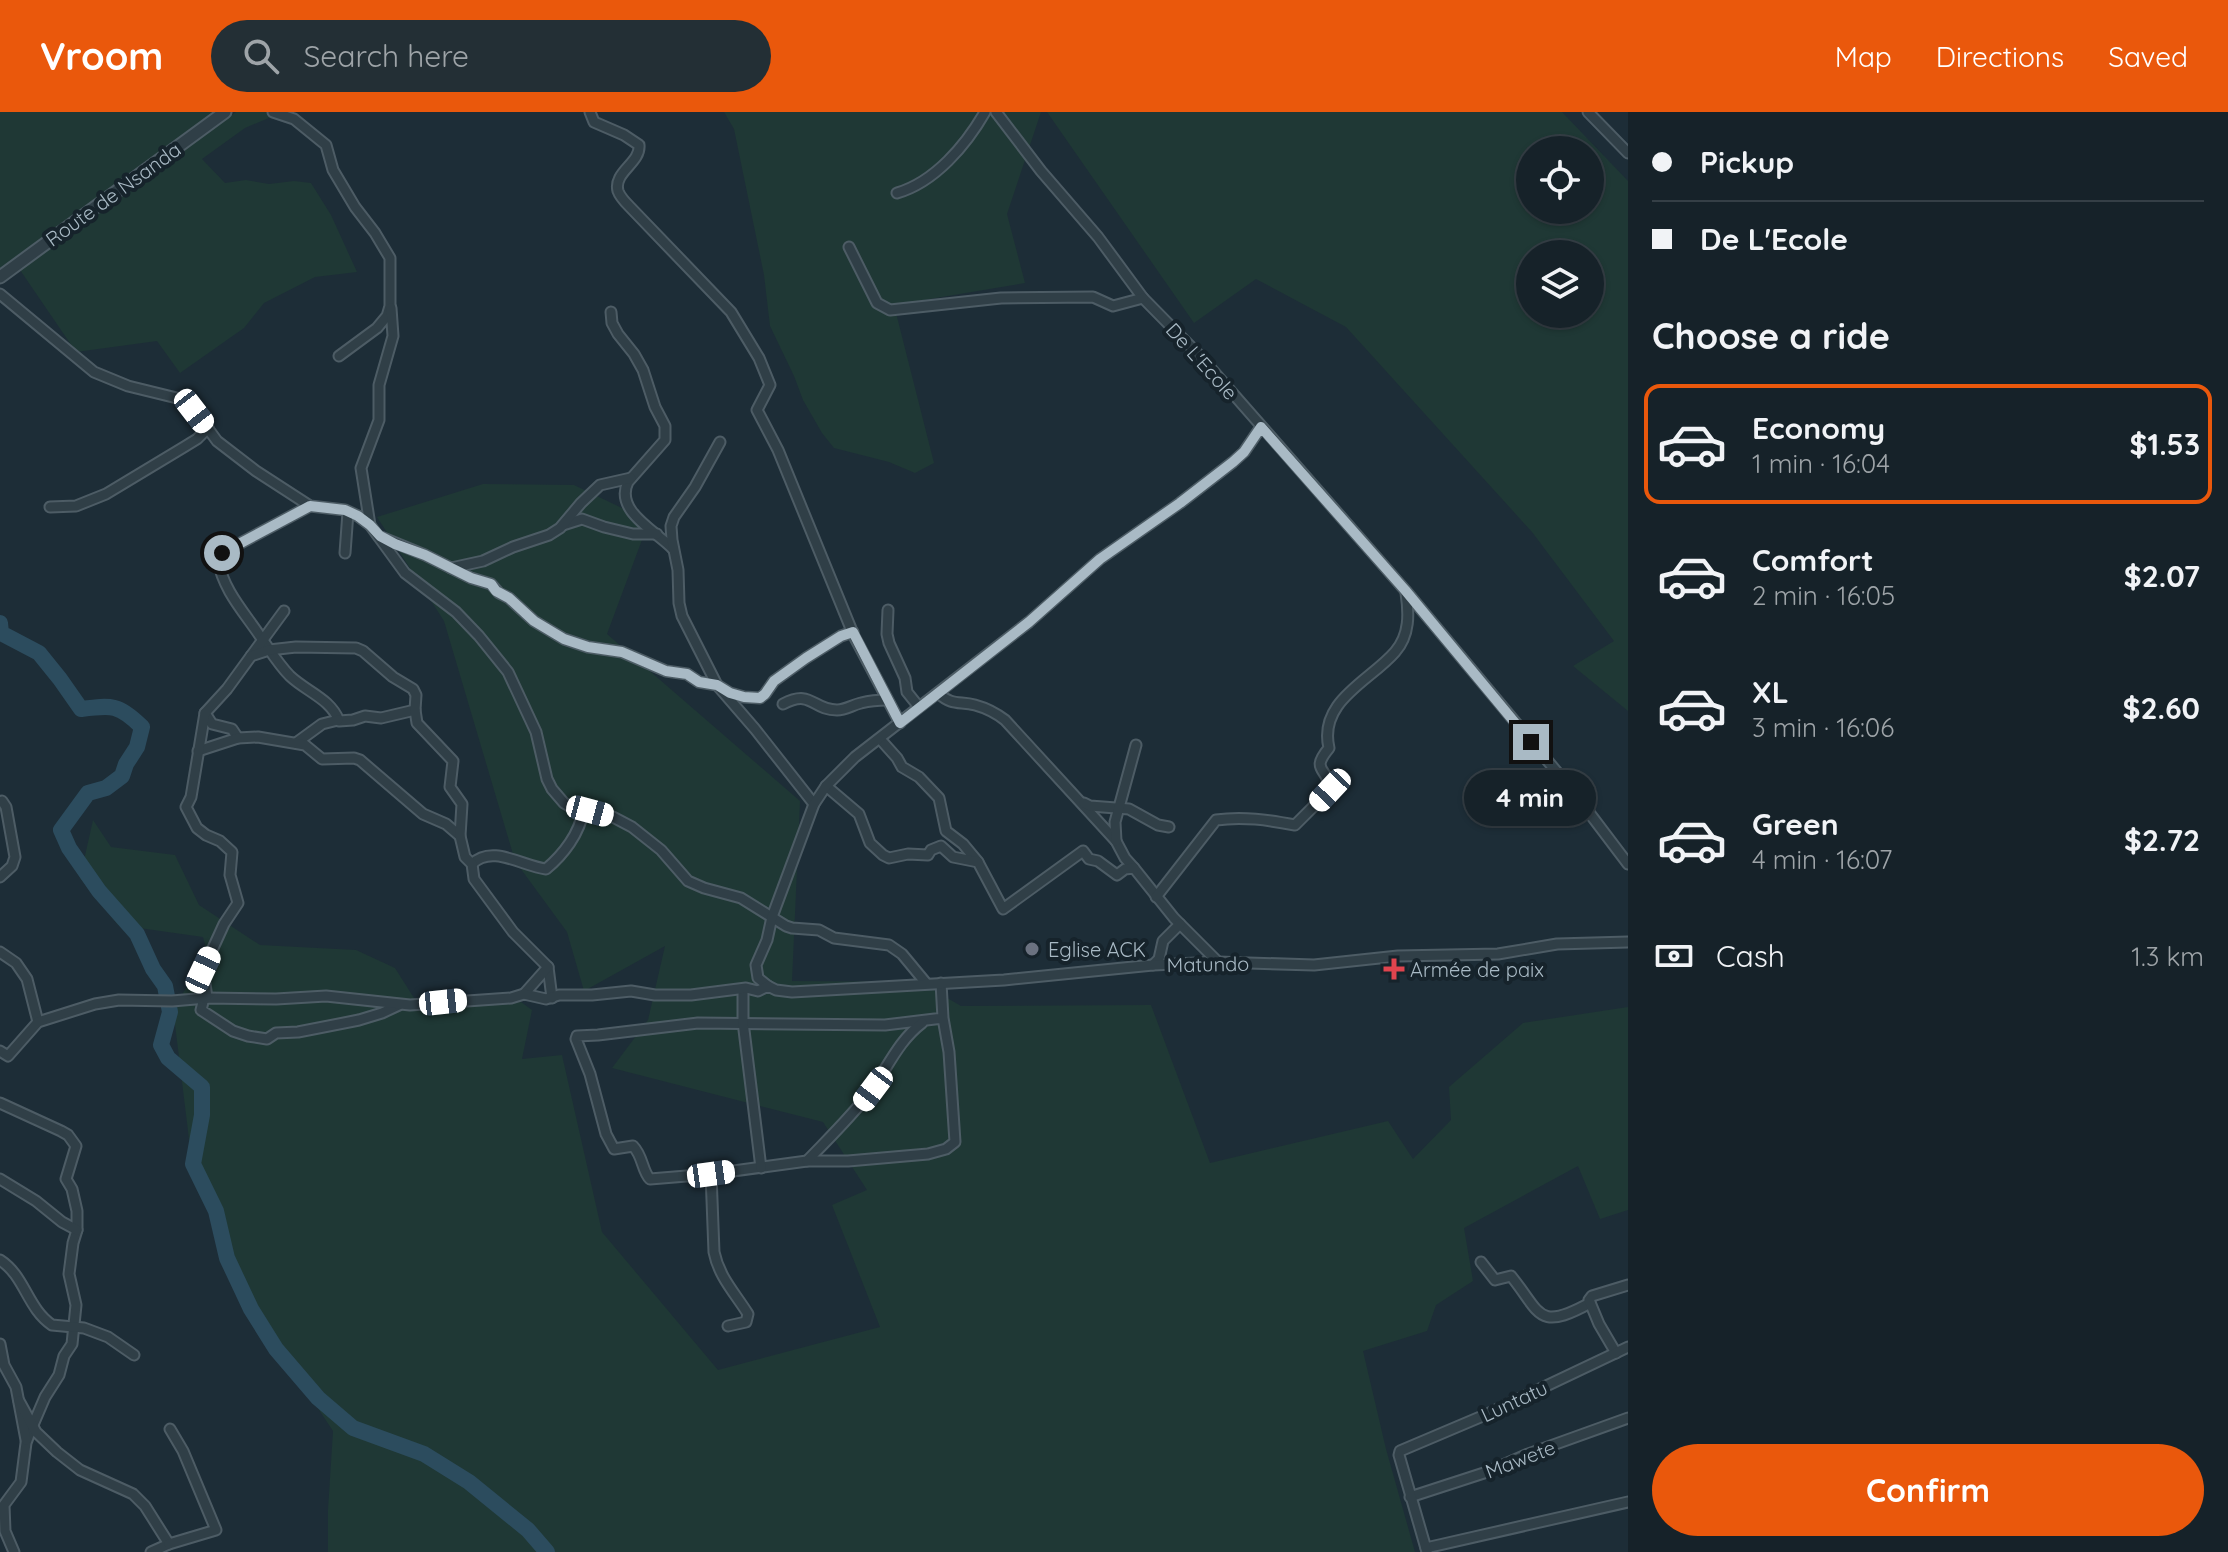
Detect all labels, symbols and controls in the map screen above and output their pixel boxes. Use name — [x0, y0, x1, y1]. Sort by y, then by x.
search box — [211, 20, 771, 92]
text: Vroom — [40, 32, 163, 80]
icon: search — [239, 34, 283, 78]
text: Search here — [303, 37, 469, 75]
text: Map — [1835, 39, 1892, 74]
text: Directions — [1936, 39, 2064, 74]
text: Saved — [2108, 39, 2188, 74]
map controls — [1516, 136, 1604, 328]
button: locate — [1516, 136, 1604, 224]
street label: Route de Nsanda — [40, 137, 186, 251]
text: Pickup — [1700, 143, 1794, 181]
text: De L'Ecole — [1700, 220, 1848, 258]
button: layers — [1516, 240, 1604, 328]
text: Choose a ride — [1652, 313, 1890, 358]
street label: De L'Ecole — [1161, 317, 1243, 405]
car — [170, 385, 218, 437]
icon: car — [1656, 408, 1728, 480]
text: Economy — [1752, 409, 1885, 447]
text: $1.53 — [2130, 425, 2200, 463]
text: 1 min · 16:04 — [1752, 447, 1890, 480]
route start — [204, 535, 240, 571]
icon: car — [1656, 540, 1728, 612]
text: Comfort — [1752, 541, 1873, 579]
text: $2.07 — [2124, 557, 2200, 595]
text: 2 min · 16:05 — [1752, 579, 1895, 612]
icon: car — [1656, 672, 1728, 744]
text: XL — [1752, 673, 1789, 711]
text: $2.60 — [2123, 689, 2200, 727]
text: 3 min · 16:06 — [1752, 711, 1894, 744]
route end — [1513, 724, 1549, 760]
car — [1305, 764, 1355, 816]
callout: 4 min — [1465, 770, 1597, 826]
text: 4 min — [1496, 781, 1564, 814]
car — [564, 793, 616, 829]
icon: car — [1656, 804, 1728, 876]
text: Green — [1752, 805, 1839, 843]
text: $2.72 — [2124, 821, 2200, 859]
text: 4 min · 16:07 — [1752, 843, 1892, 876]
icon: cash — [1652, 934, 1696, 978]
place label: Eglise ACK — [1048, 937, 1146, 962]
text: Cash — [1716, 937, 1785, 975]
marker: Eglise ACK — [1023, 940, 1041, 958]
text: 1.3 km — [2131, 940, 2204, 973]
car — [182, 943, 224, 997]
street label: Matundo — [1166, 951, 1250, 977]
place label: Armée de paix — [1410, 957, 1544, 982]
marker: Armée de paix — [1385, 960, 1403, 978]
car — [418, 988, 468, 1016]
car — [849, 1063, 897, 1115]
car — [686, 1159, 736, 1189]
street label: Luntatu — [1477, 1375, 1551, 1427]
street label: Mawete — [1482, 1434, 1558, 1484]
button: Confirm — [1652, 1444, 2204, 1536]

